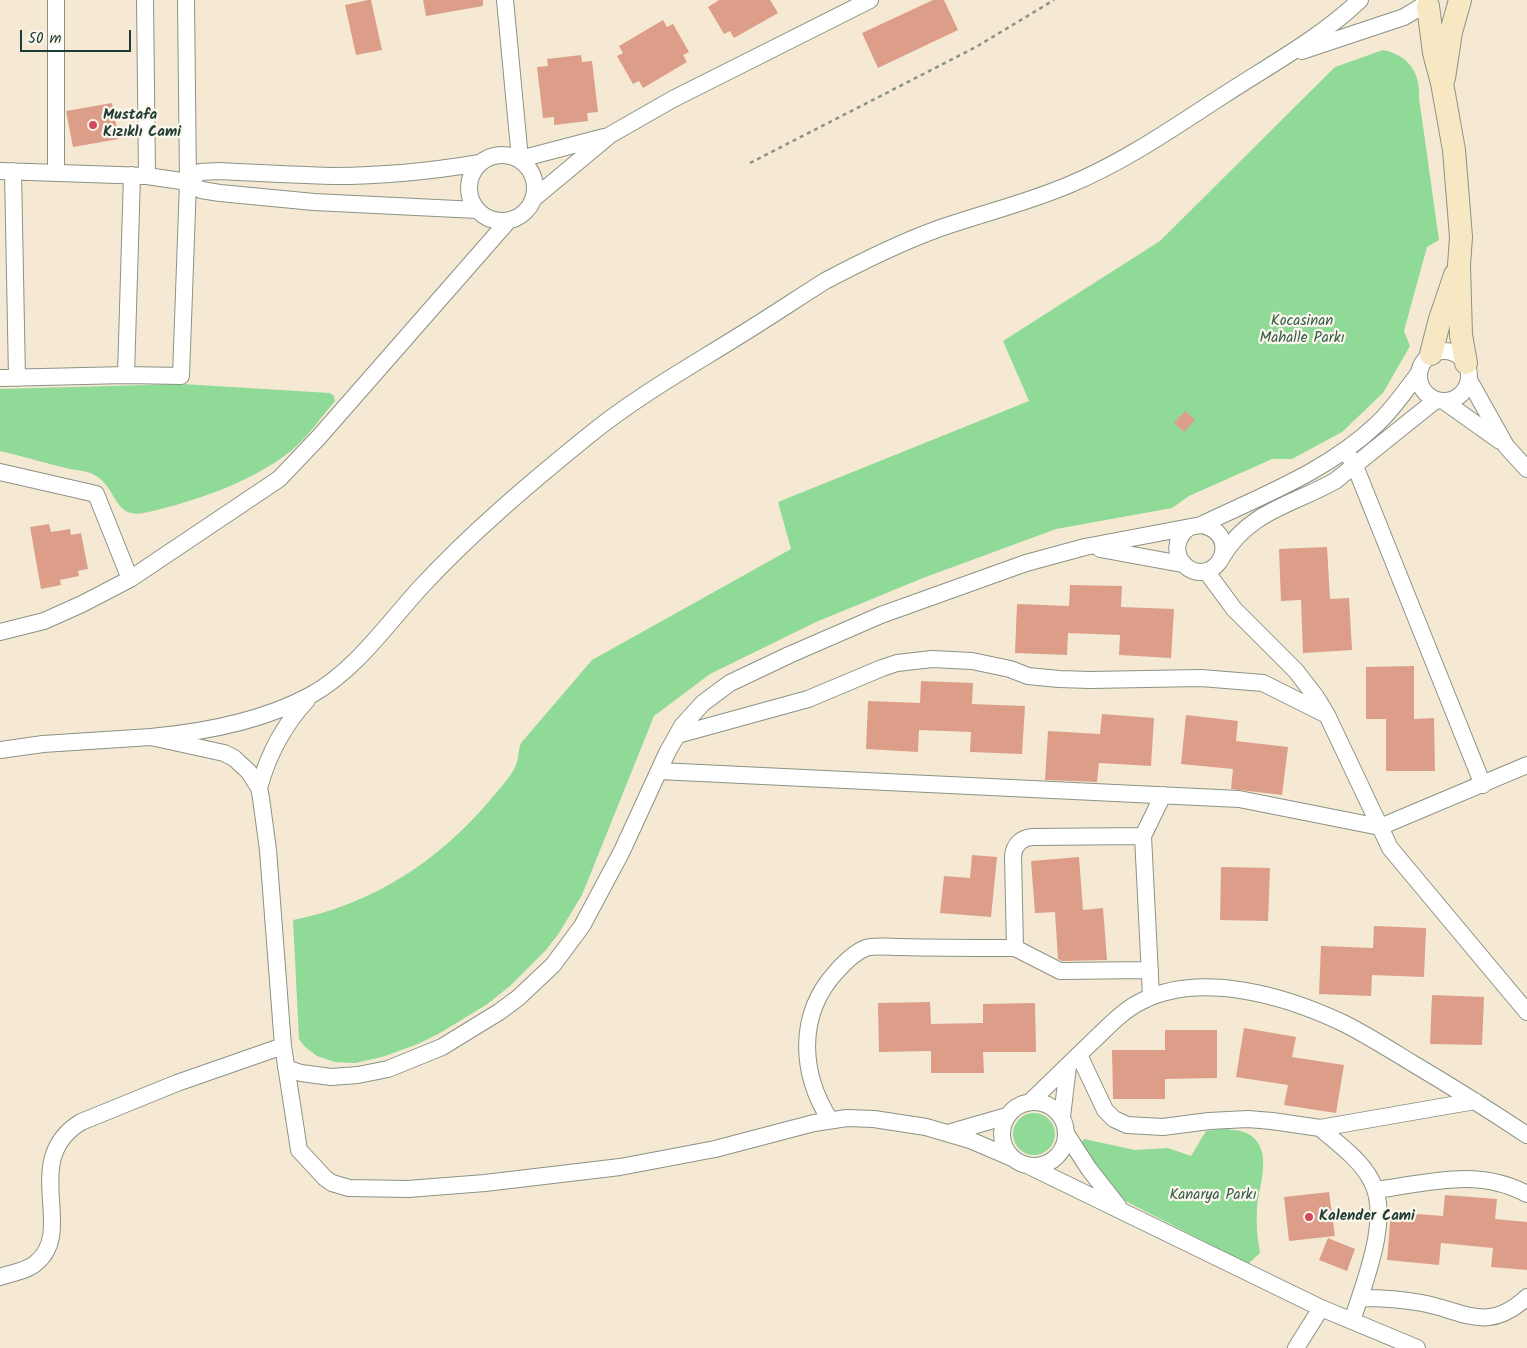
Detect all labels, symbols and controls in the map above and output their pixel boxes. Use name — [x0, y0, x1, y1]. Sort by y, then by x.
scale bar — [22, 20, 134, 52]
text: 50 m — [28, 27, 62, 51]
place label: Mustafa Kızıklı Cami — [103, 107, 181, 142]
marker: Mustafa Kızıklı Cami — [87, 119, 99, 131]
park label: Kocasinan Mahalle Parkı — [1259, 313, 1345, 348]
park label: Kanarya Parkı — [1169, 1187, 1257, 1205]
place label: Kalender Cami — [1319, 1208, 1415, 1226]
marker: Kalender Cami — [1303, 1211, 1315, 1223]

